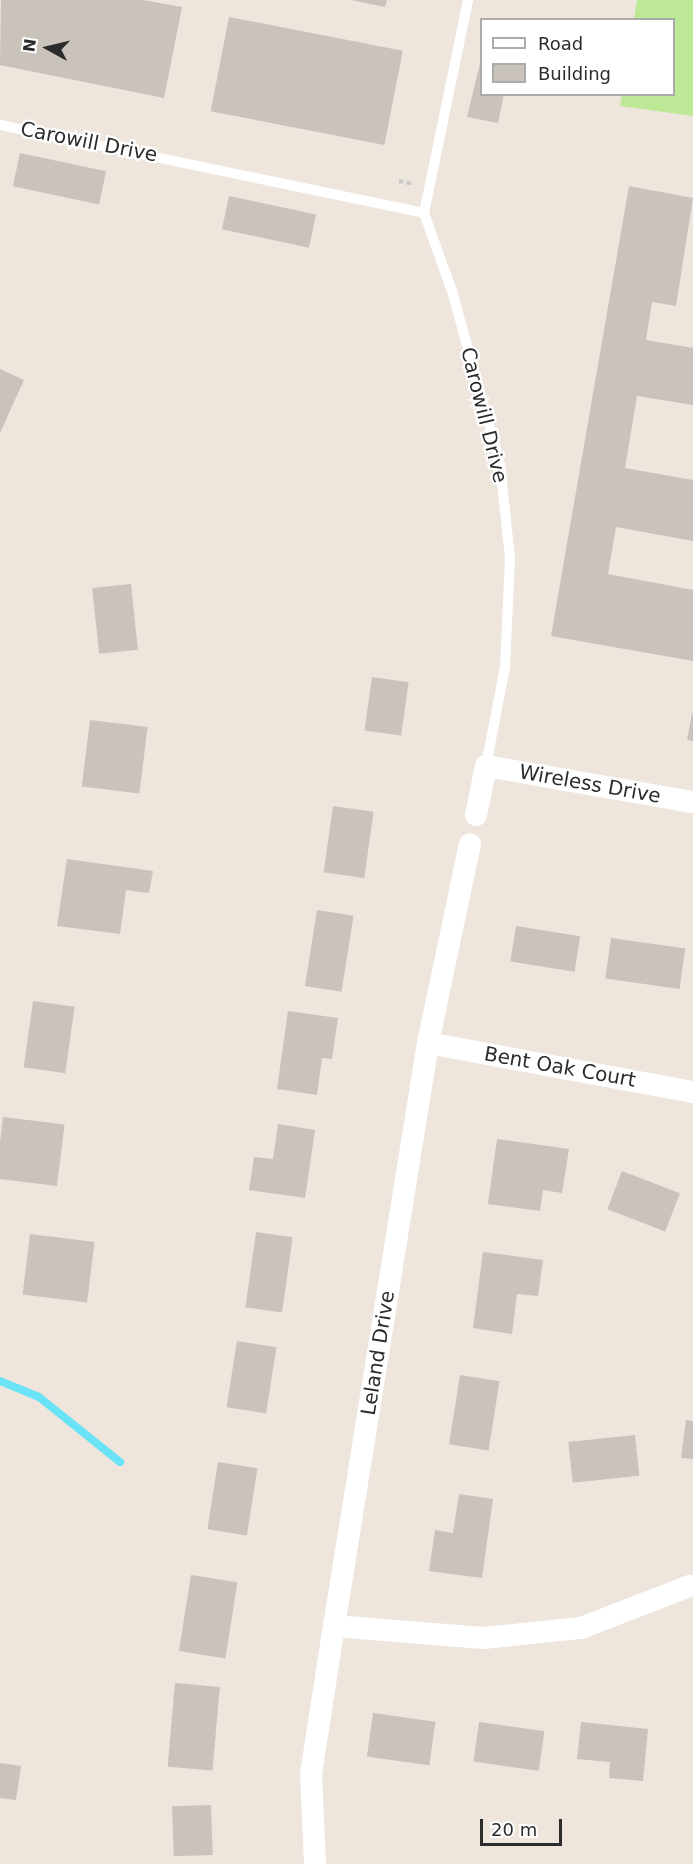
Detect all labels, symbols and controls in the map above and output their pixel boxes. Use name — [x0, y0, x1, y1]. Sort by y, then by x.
north arrow — [18, 18, 78, 78]
legend — [480, 18, 675, 96]
text: Road — [538, 33, 583, 54]
text: N — [19, 37, 40, 53]
text: Building — [538, 63, 611, 84]
street label: Carowill Drive — [19, 117, 159, 167]
street label: Carowill Drive — [456, 345, 512, 485]
street label: Wireless Drive — [517, 760, 663, 808]
street label: Bent Oak Court — [482, 1042, 638, 1092]
street label: Leland Drive — [356, 1289, 400, 1417]
scale bar — [483, 1807, 566, 1845]
text: 20 m — [491, 1819, 537, 1840]

